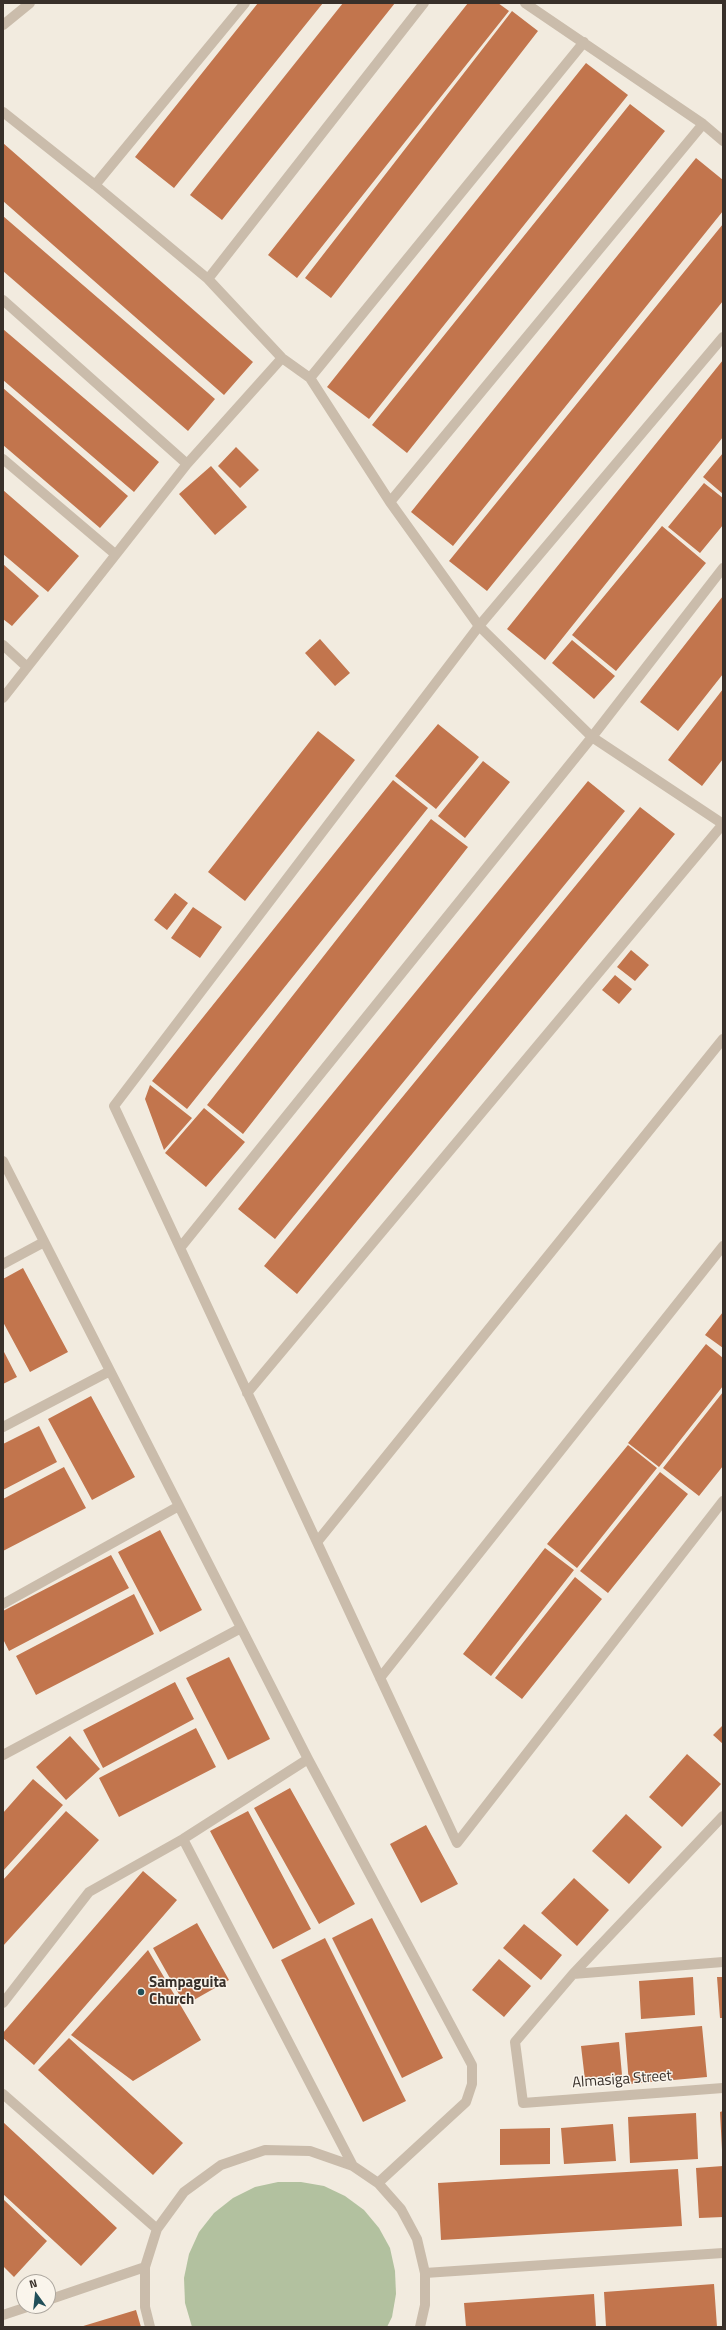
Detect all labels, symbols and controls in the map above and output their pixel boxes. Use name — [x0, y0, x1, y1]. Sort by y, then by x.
place label: Sampaguita Church — [149, 1974, 227, 2009]
marker: Sampaguita Church — [136, 1987, 146, 1997]
street label: Almasiga Street — [572, 2068, 672, 2092]
north arrow — [16, 2274, 56, 2314]
text: N — [27, 2275, 39, 2292]

